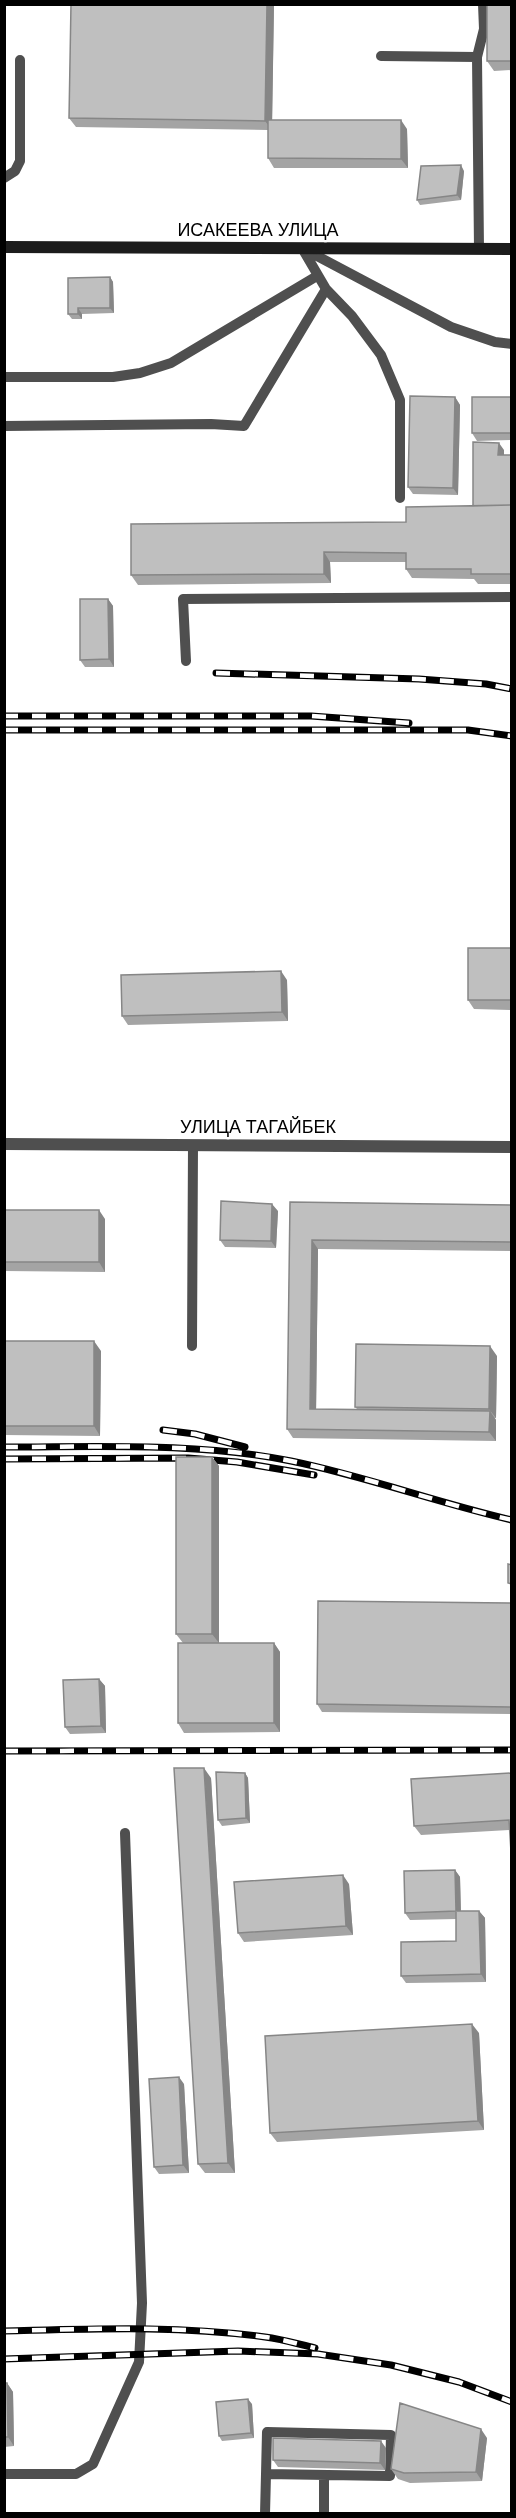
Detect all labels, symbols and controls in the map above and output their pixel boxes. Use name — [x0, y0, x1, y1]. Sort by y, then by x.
street label: ИСАКЕЕВА УЛИЦА — [177, 218, 339, 242]
street label: УЛИЦА ТАГАЙБЕК — [180, 1115, 336, 1139]

